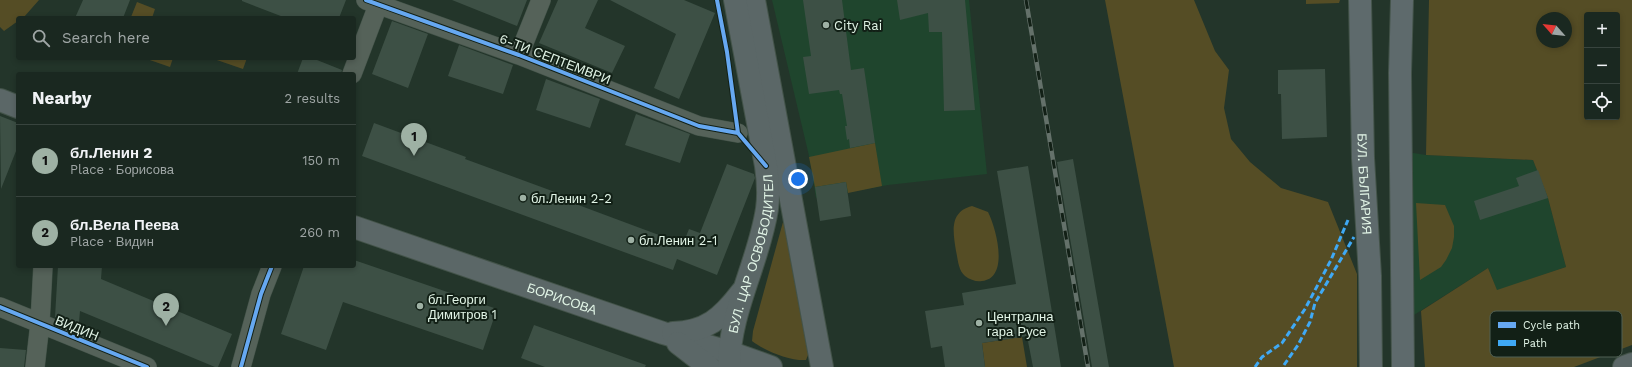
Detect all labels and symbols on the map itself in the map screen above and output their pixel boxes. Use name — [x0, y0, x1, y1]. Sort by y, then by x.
north arrow — [1536, 12, 1572, 48]
place label: City Rai — [834, 18, 882, 33]
marker: City Rai — [821, 20, 831, 30]
street label: 6-ТИ СЕПТЕМВРИ — [497, 31, 613, 87]
pin: 1 — [401, 123, 427, 156]
street label: БУЛ. БЪЛГАРИЯ — [1355, 133, 1375, 235]
your location — [788, 169, 808, 189]
street label: БУЛ. ЦАР ОСВОБОДИТЕЛ — [725, 174, 776, 334]
place label: бл.Ленин 2-2 — [531, 191, 612, 206]
marker: бл.Ленин 2-2 — [518, 193, 528, 203]
place label: бл.Ленин 2-1 — [639, 233, 717, 248]
marker: бл.Ленин 2-1 — [626, 235, 636, 245]
street label: БОРИСОВА — [525, 279, 599, 317]
place label: бл.Георги Димитров 1 — [428, 292, 497, 322]
pin: 2 — [153, 293, 179, 326]
marker: бл.Георги Димитров 1 — [415, 301, 425, 311]
place label: Централна гара Русе — [987, 309, 1054, 339]
legend — [1490, 311, 1622, 357]
street label: ВИДИН — [53, 313, 101, 343]
marker: Централна гара Русе — [974, 318, 984, 328]
text: Cycle path — [1523, 319, 1580, 332]
text: Path — [1523, 337, 1547, 350]

